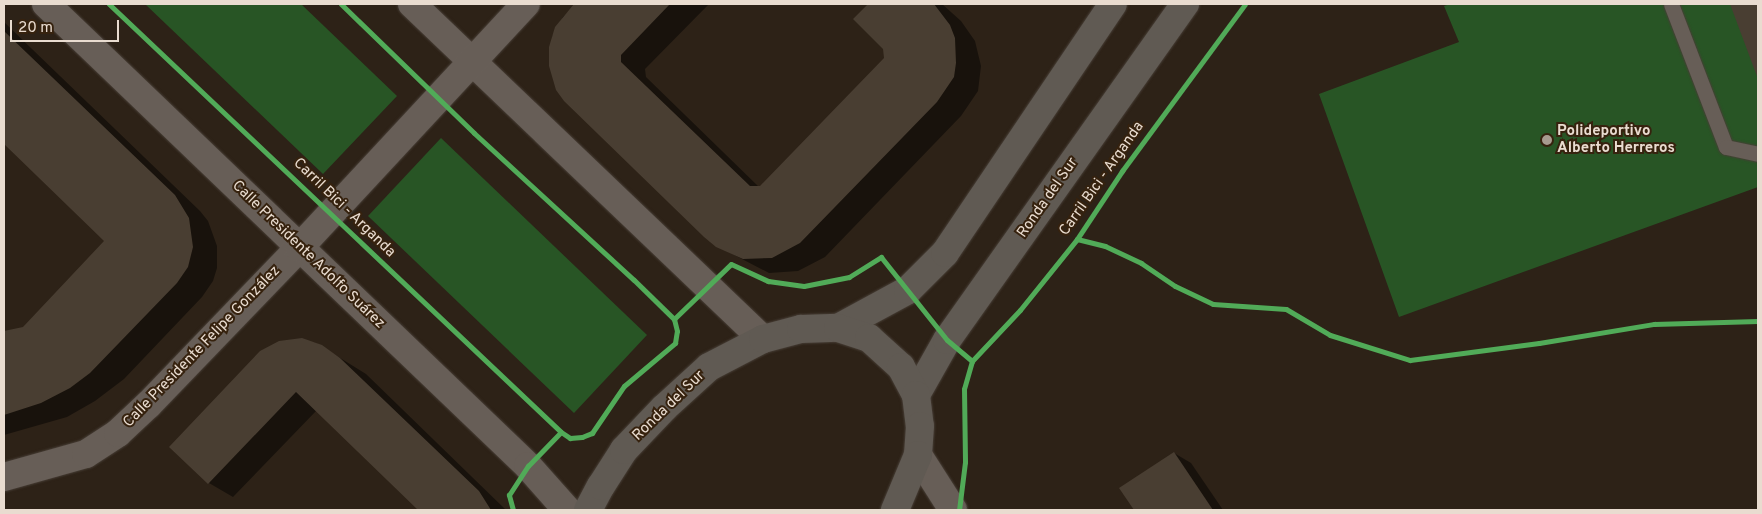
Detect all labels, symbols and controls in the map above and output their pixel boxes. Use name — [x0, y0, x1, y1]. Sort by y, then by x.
scale bar — [12, 10, 121, 42]
text: 20 m — [18, 19, 53, 38]
street label: Carril Bici - Arganda — [1056, 118, 1148, 240]
place label: Polideportivo Alberto Herreros — [1557, 122, 1675, 157]
marker: Polideportivo Alberto Herreros — [1541, 134, 1553, 146]
street label: Carril Bici - Arganda — [289, 154, 399, 262]
street label: Ronda del Sur — [1014, 154, 1082, 242]
street label: Calle Presidente Adolfo Suárez — [228, 177, 388, 333]
street label: Calle Presidente Felipe González — [120, 262, 284, 432]
street label: Ronda del Sur — [629, 367, 709, 445]

